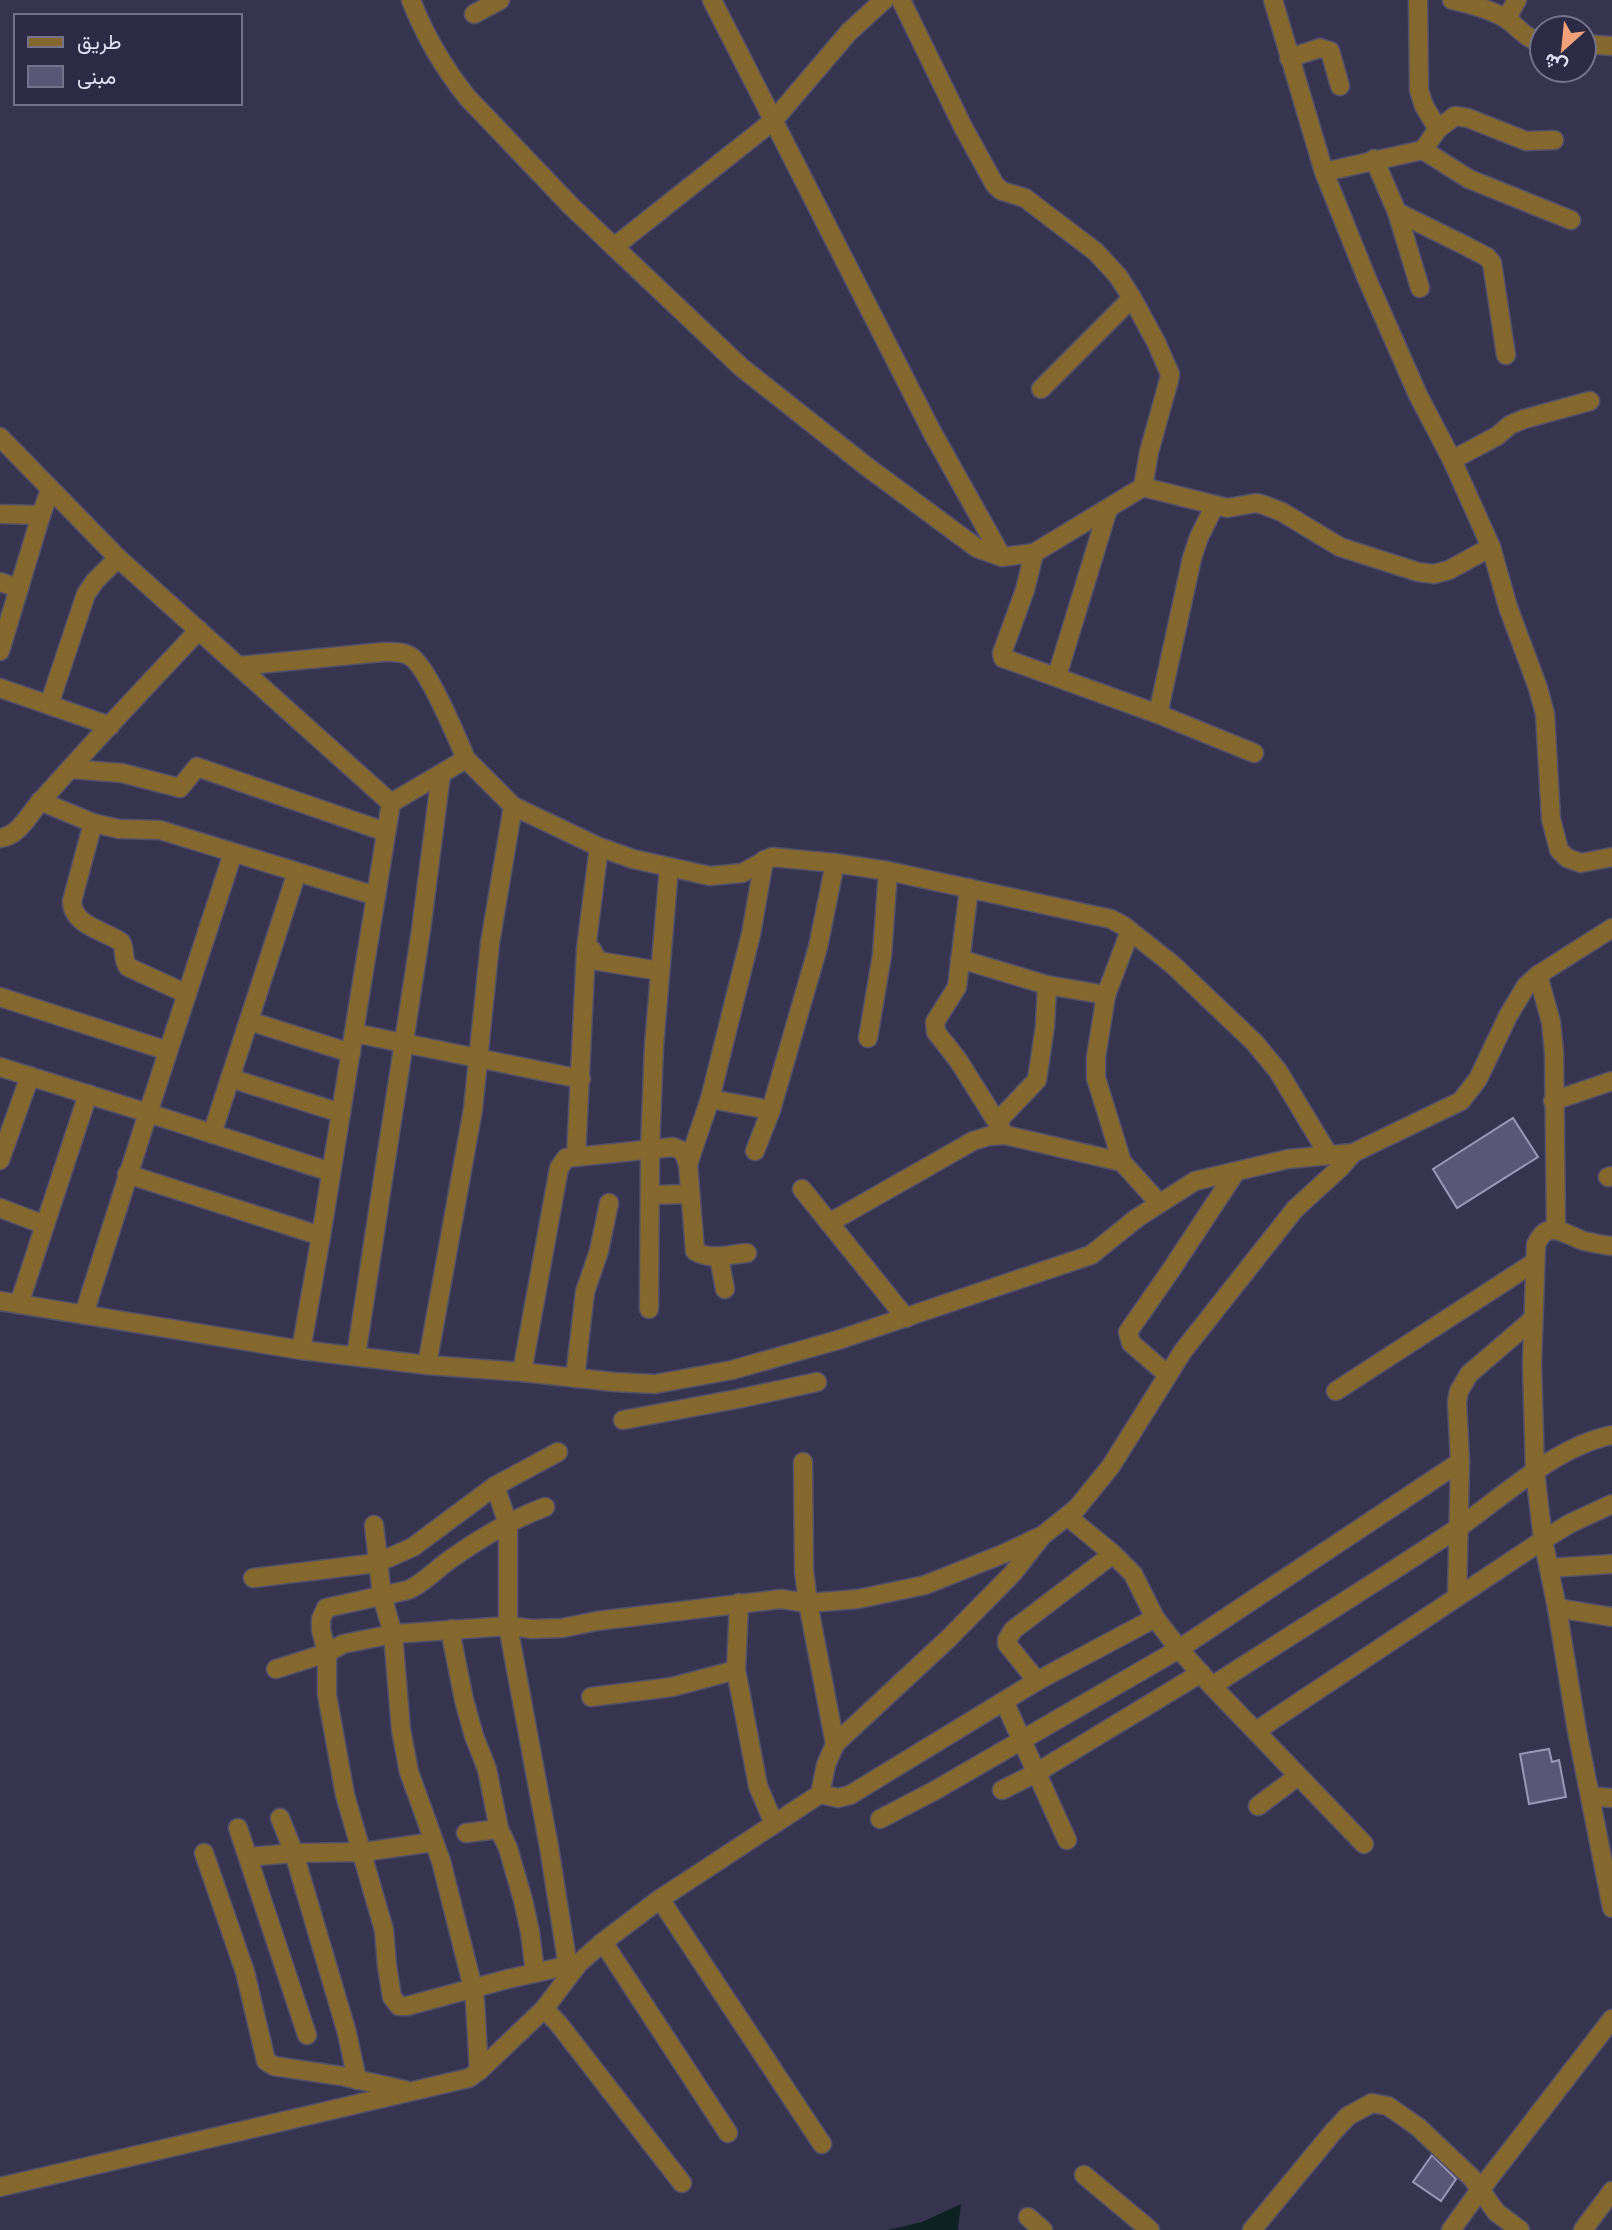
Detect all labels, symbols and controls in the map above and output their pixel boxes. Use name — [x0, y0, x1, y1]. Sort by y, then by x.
legend — [14, 14, 242, 105]
north arrow — [1528, 14, 1598, 84]
text: طريق — [77, 27, 122, 55]
text: ش — [1539, 47, 1571, 81]
text: مبنى — [77, 62, 116, 90]

